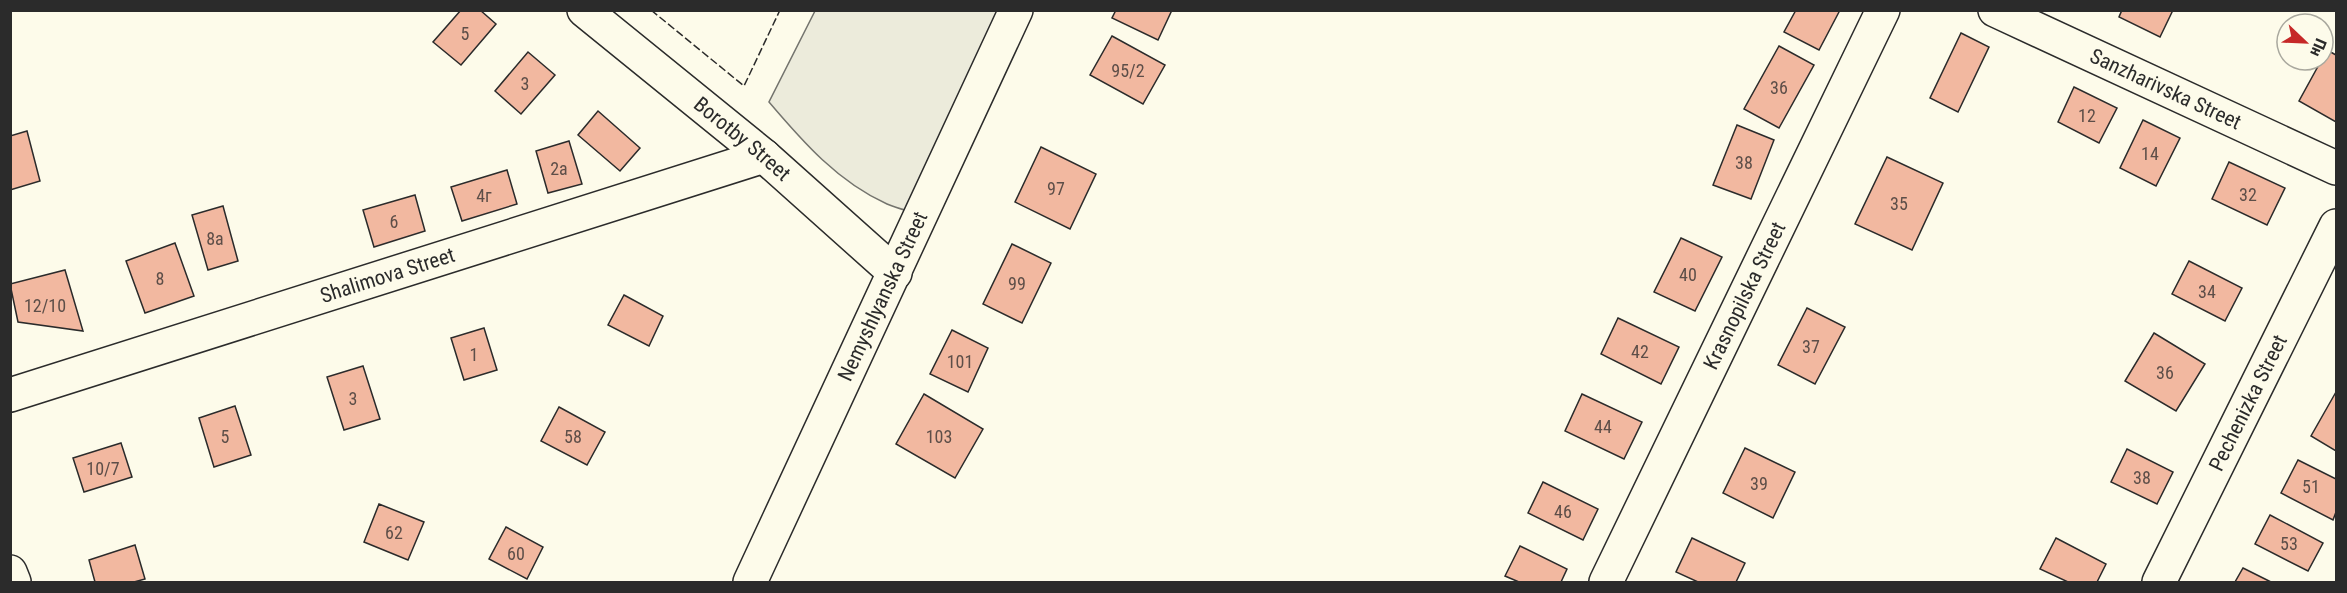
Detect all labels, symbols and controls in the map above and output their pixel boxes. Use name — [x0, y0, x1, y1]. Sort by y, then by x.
north arrow — [2275, 12, 2335, 72]
house number: 5 — [461, 23, 470, 44]
text: Пн — [2306, 36, 2331, 60]
street label: Sanzharivska Street — [2086, 44, 2245, 134]
house number: 95/2 — [1111, 60, 1145, 81]
house number: 3 — [521, 73, 529, 94]
house number: 36 — [1770, 77, 1788, 98]
street label: Borotby Street — [689, 92, 795, 186]
house number: 12 — [2078, 105, 2096, 126]
house number: 14 — [2141, 143, 2159, 164]
house number: 38 — [1735, 152, 1753, 173]
house number: 2а — [550, 158, 568, 179]
house number: 97 — [1047, 178, 1065, 199]
house number: 32 — [2239, 184, 2257, 205]
house number: 4г — [476, 185, 492, 206]
house number: 35 — [1890, 193, 1908, 214]
street label: Nemyshlyanska Street — [833, 208, 932, 385]
house number: 6 — [390, 211, 398, 232]
street label: Krasnopilska Street — [1699, 218, 1790, 373]
house number: 8а — [206, 228, 224, 249]
street label: Shalimova Street — [317, 243, 458, 308]
house number: 40 — [1679, 264, 1697, 285]
house number: 8 — [156, 268, 164, 289]
house number: 99 — [1008, 273, 1026, 294]
house number: 34 — [2198, 281, 2216, 302]
house number: 12/10 — [24, 295, 66, 316]
street label: Pechenizka Street — [2204, 331, 2292, 475]
house number: 37 — [1802, 336, 1820, 357]
house number: 42 — [1631, 341, 1649, 362]
house number: 1 — [470, 344, 478, 365]
house number: 101 — [947, 351, 973, 372]
house number: 36 — [2156, 362, 2174, 383]
house number: 3 — [349, 388, 357, 409]
house number: 44 — [1594, 416, 1612, 437]
house number: 5 — [221, 426, 230, 447]
house number: 58 — [564, 426, 582, 447]
house number: 103 — [926, 426, 952, 447]
house number: 10/7 — [86, 458, 120, 479]
house number: 38 — [2133, 467, 2151, 488]
house number: 39 — [1750, 473, 1768, 494]
house number: 51 — [2302, 476, 2320, 497]
house number: 46 — [1554, 501, 1572, 522]
house number: 62 — [385, 522, 403, 543]
house number: 53 — [2280, 533, 2298, 554]
house number: 60 — [507, 543, 525, 564]

